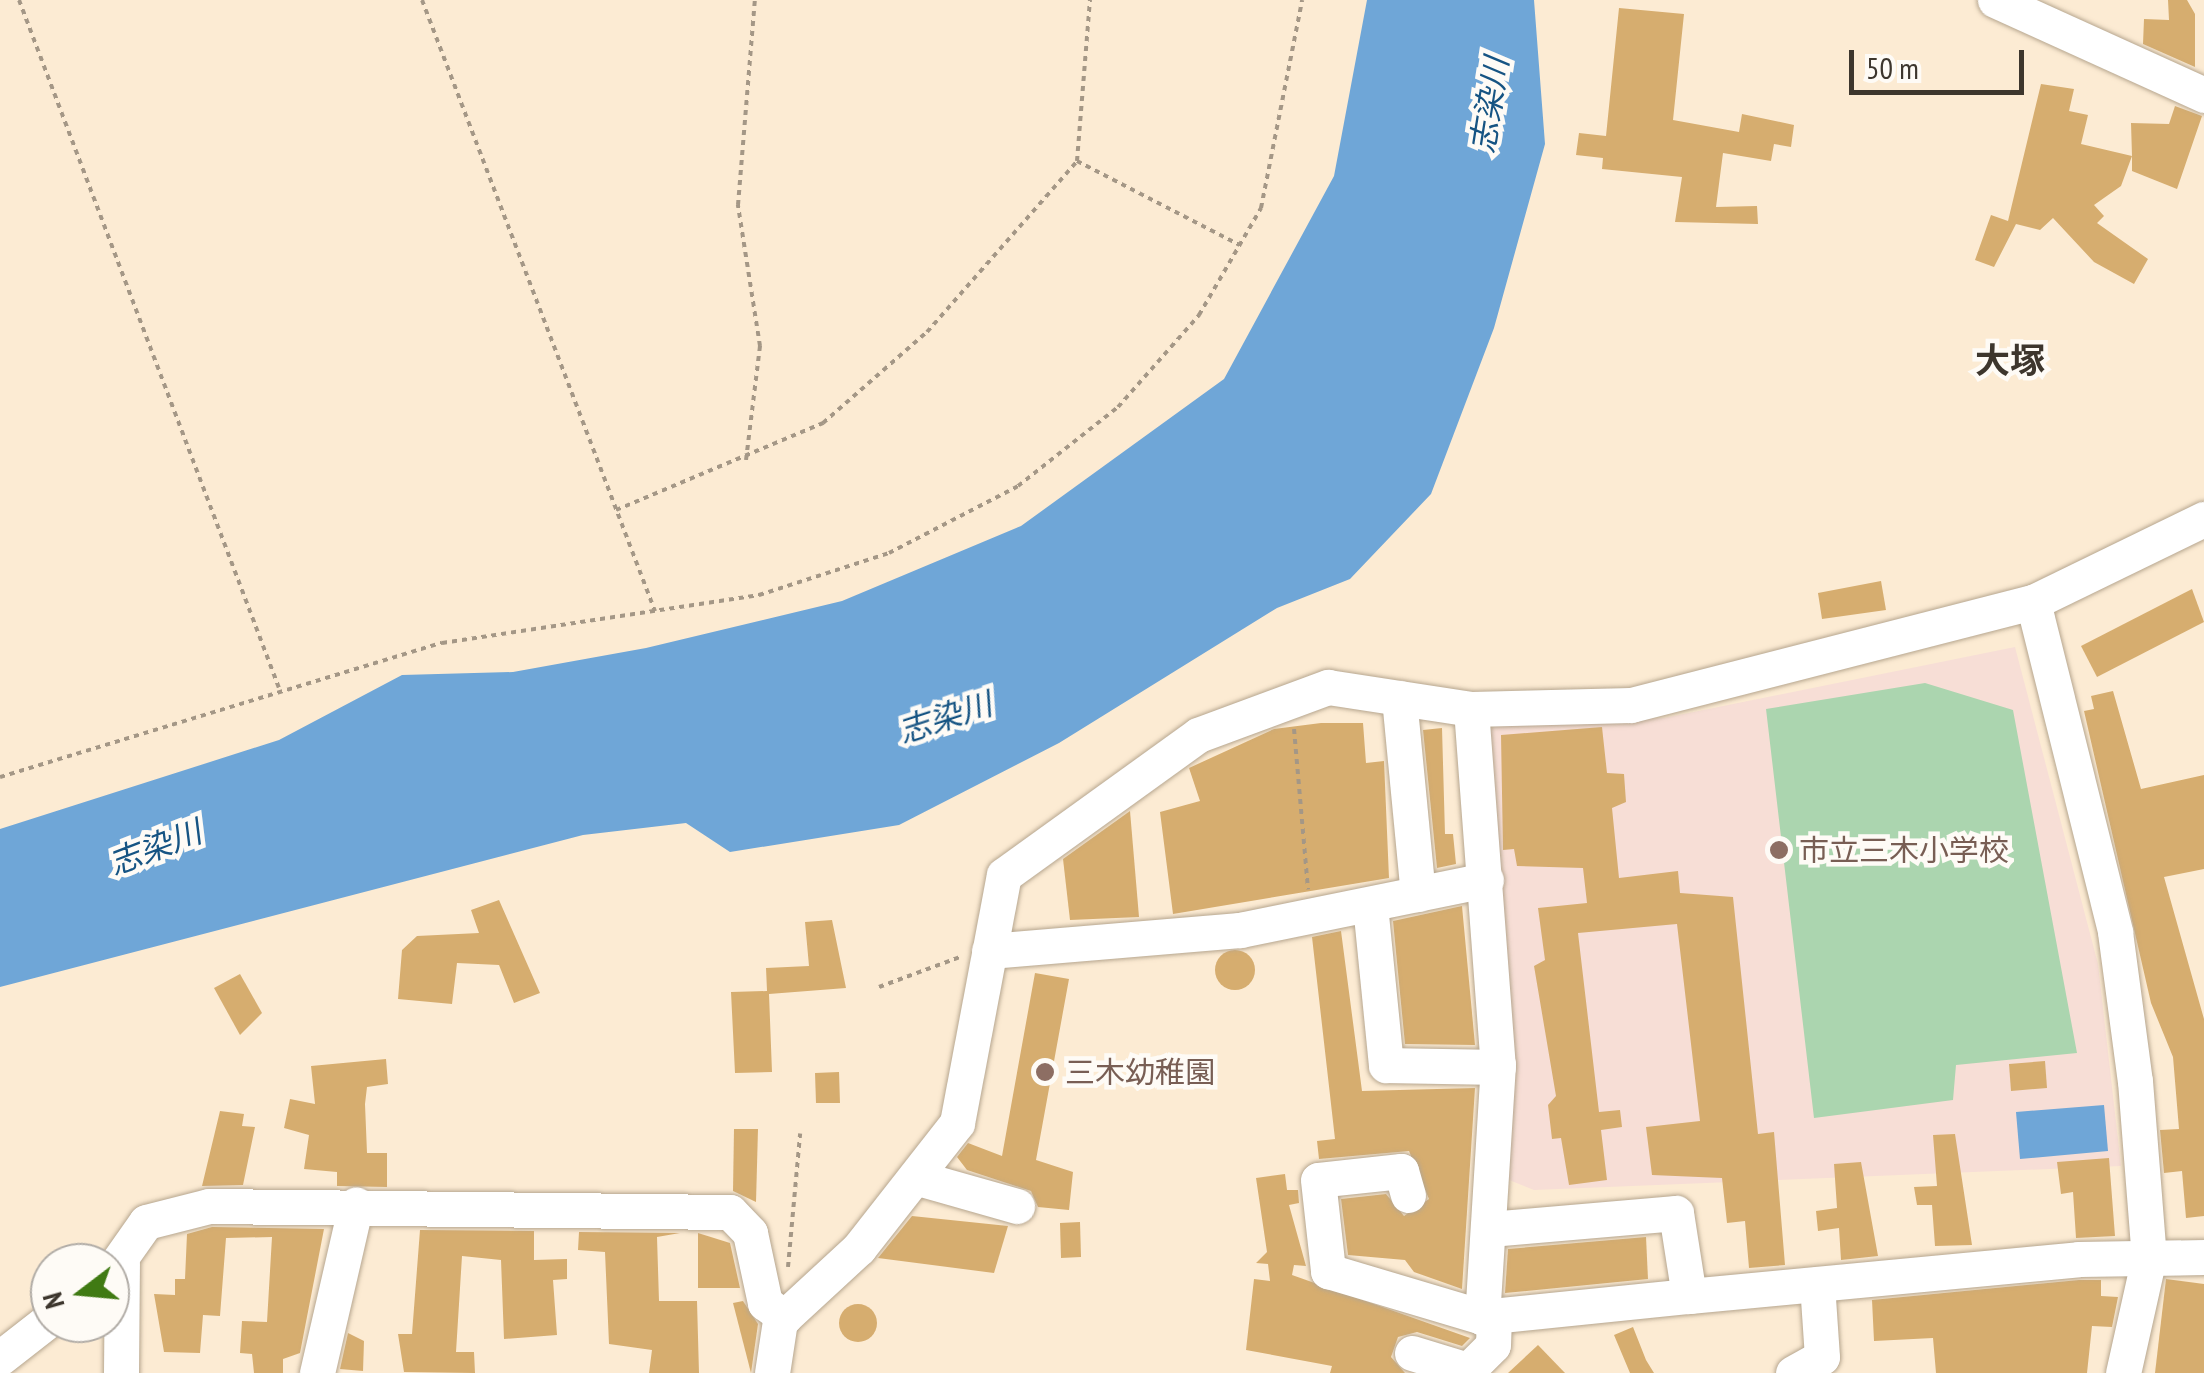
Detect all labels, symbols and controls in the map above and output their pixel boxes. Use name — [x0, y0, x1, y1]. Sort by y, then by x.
scale bar — [1854, 30, 2029, 92]
text: 50 m — [1866, 48, 1919, 87]
water label: 志染川 — [1463, 55, 1515, 155]
district label: 大塚 — [1975, 339, 2045, 381]
water label: 志染川 — [893, 684, 997, 750]
water label: 志染川 — [103, 812, 207, 882]
place label: 市立三木小学校 — [1799, 832, 2009, 868]
marker: 市立三木小学校 — [1768, 839, 1790, 861]
place label: 三木幼稚園 — [1065, 1054, 1215, 1090]
marker: 三木幼稚園 — [1034, 1061, 1056, 1083]
north arrow — [30, 1243, 130, 1343]
text: N — [33, 1288, 72, 1313]

